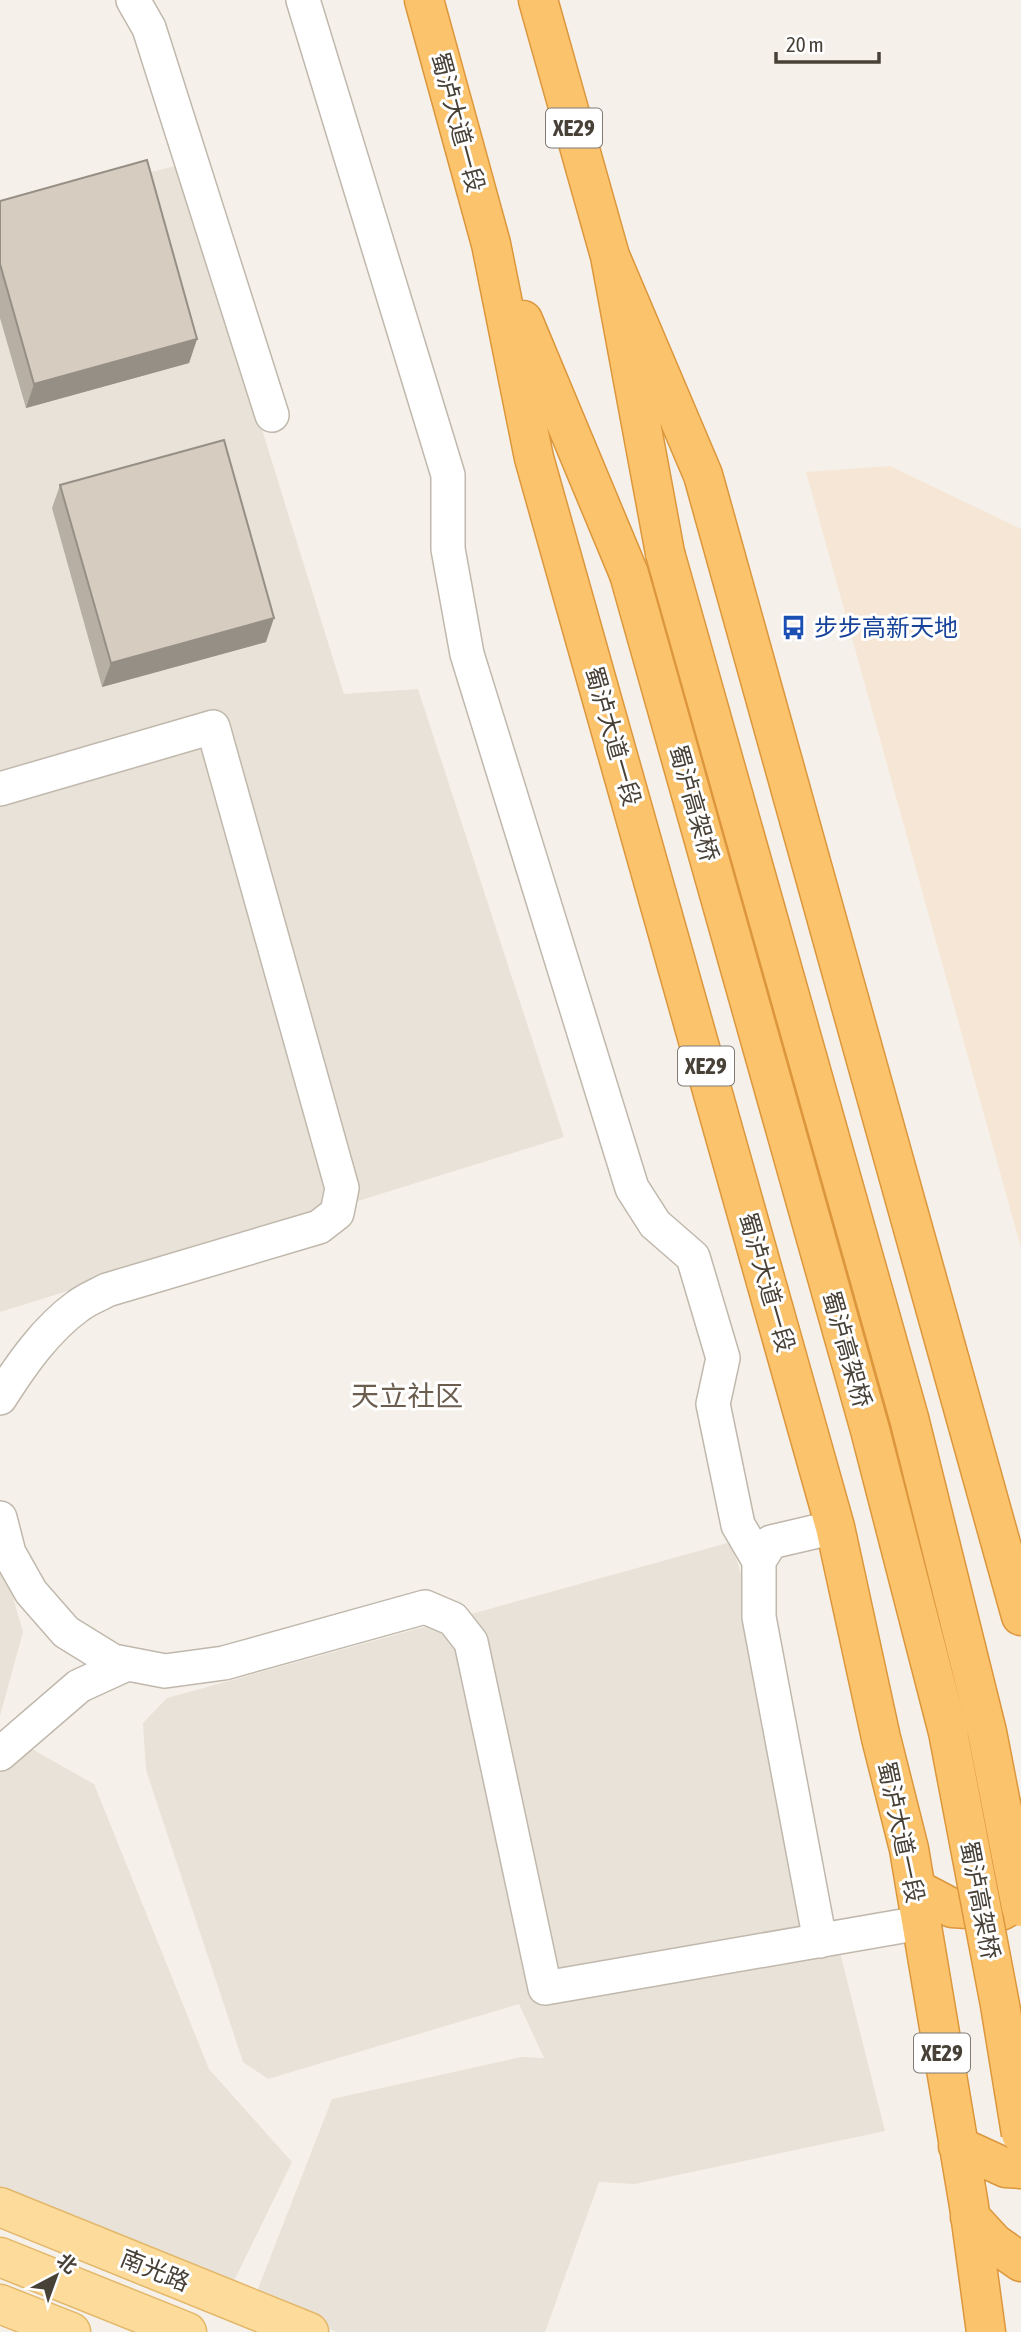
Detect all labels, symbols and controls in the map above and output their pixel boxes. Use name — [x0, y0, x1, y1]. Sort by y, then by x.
scale bar — [776, 21, 879, 65]
text: 20 m — [786, 32, 824, 56]
street label: 蜀泸大道一段 — [426, 49, 490, 195]
road number: XE29 — [546, 108, 602, 148]
bus stop icon: 步步高新天地 — [780, 613, 808, 641]
place label: 步步高新天地 — [814, 614, 958, 641]
street label: 蜀泸大道一段 — [580, 663, 646, 809]
street label: 蜀泸高架桥 — [664, 742, 724, 864]
road number: XE29 — [678, 1046, 734, 1086]
street label: 蜀泸大道一段 — [734, 1209, 800, 1355]
street label: 蜀泸高架桥 — [817, 1288, 877, 1410]
district label: 天立社区 — [351, 1380, 463, 1412]
street label: 蜀泸大道一段 — [873, 1759, 929, 1905]
street label: 蜀泸高架桥 — [955, 1839, 1005, 1961]
road number: XE29 — [914, 2034, 970, 2072]
north arrow — [21, 2241, 91, 2311]
street label: 南光路 — [117, 2244, 193, 2296]
text: 北 — [53, 2249, 82, 2278]

